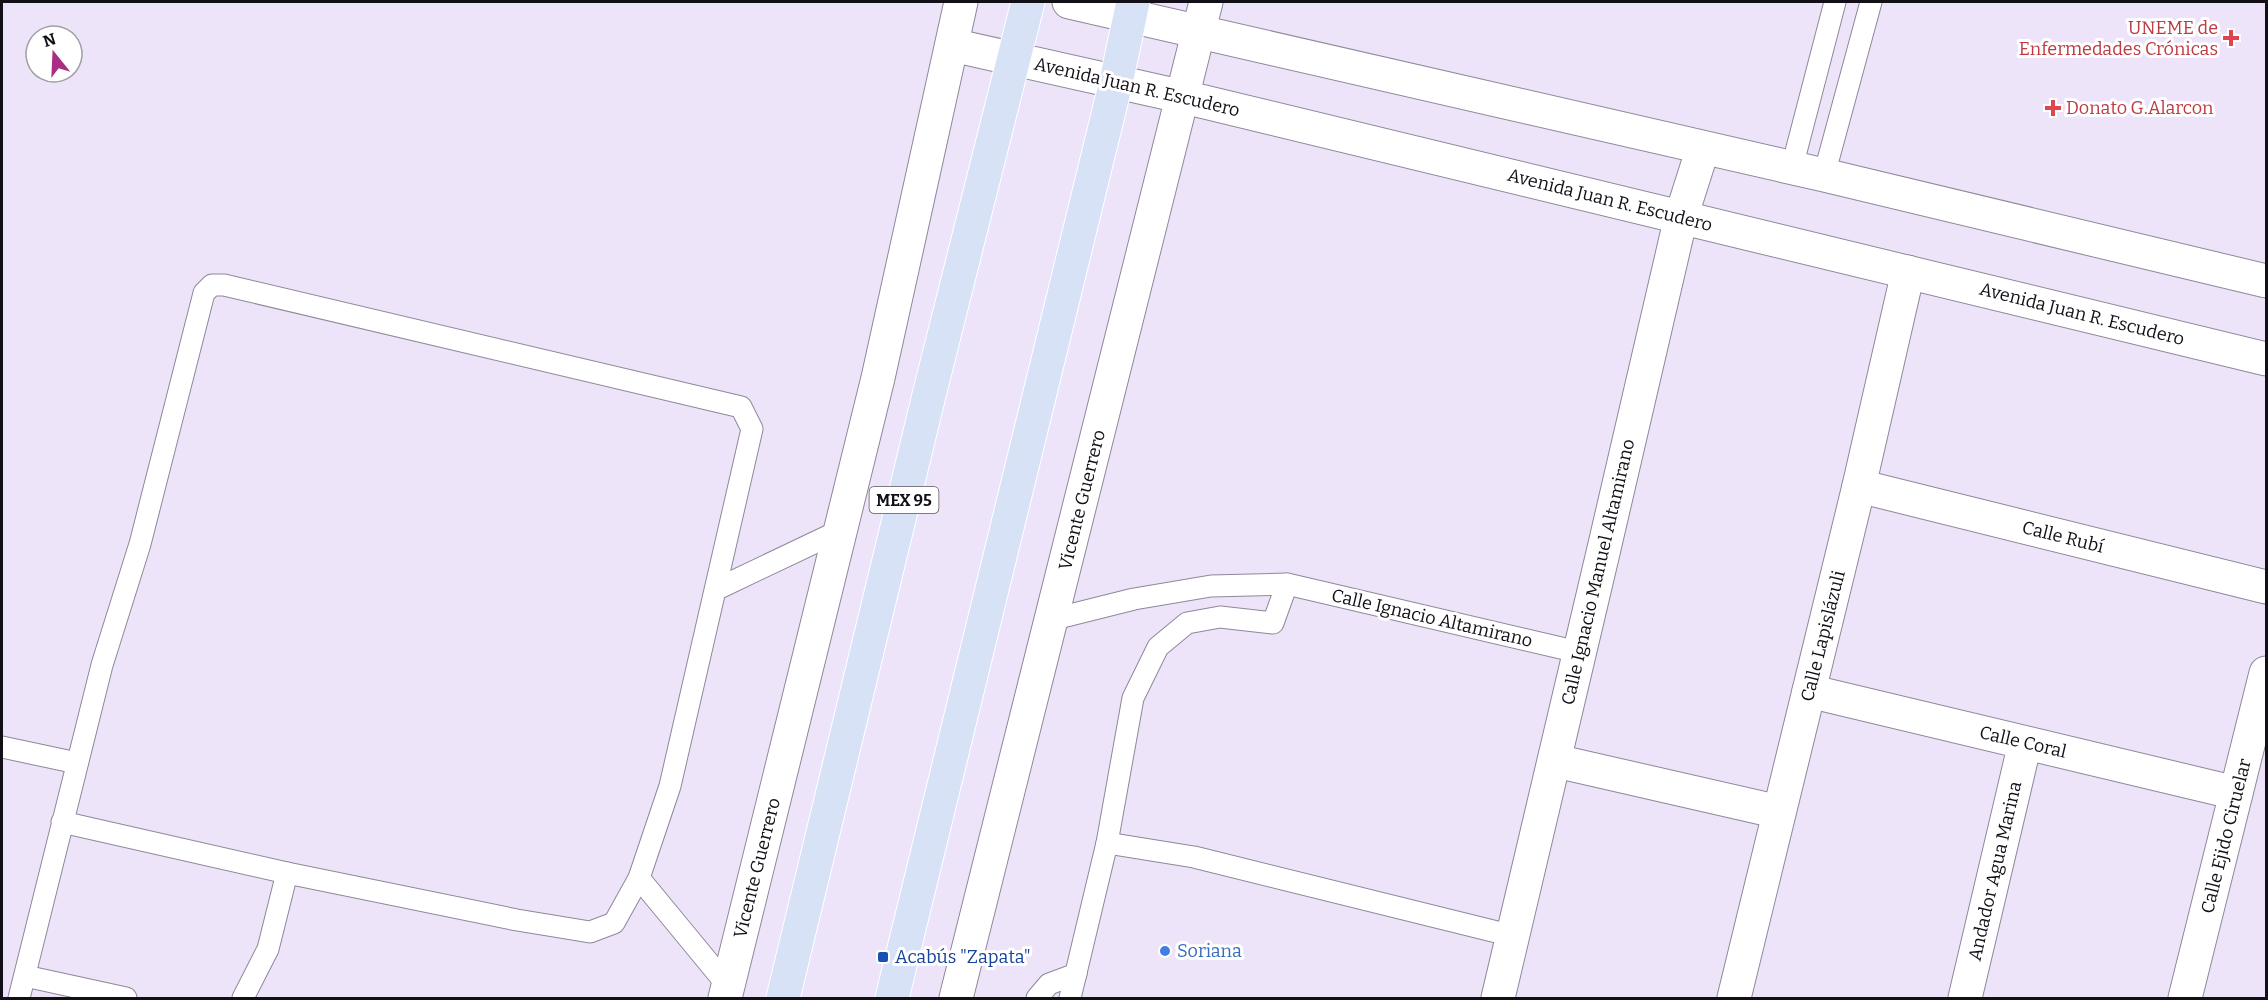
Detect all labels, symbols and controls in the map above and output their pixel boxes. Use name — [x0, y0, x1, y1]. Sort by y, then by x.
place label: UNEME de Enfermedades Crónicas — [2019, 17, 2218, 60]
north arrow — [24, 24, 84, 84]
text: N — [41, 29, 58, 51]
marker: UNEME de Enfermedades Crónicas — [2222, 29, 2240, 47]
street label: Avenida Juan R. Escudero — [1032, 53, 1242, 121]
place label: Donato G.Alarcon — [2066, 97, 2214, 119]
marker: Donato G.Alarcon — [2044, 99, 2062, 117]
street label: Avenida Juan R. Escudero — [1505, 164, 1715, 236]
street label: Avenida Juan R. Escudero — [1977, 278, 2187, 350]
street label: Vicente Guerrero — [1054, 428, 1110, 572]
street label: Calle Ignacio Manuel Altamirano — [1557, 437, 1639, 707]
road number: MEX 95 — [870, 487, 938, 513]
street label: Calle Rubí — [2020, 516, 2107, 558]
street label: Calle Lapislázuli — [1796, 568, 1850, 704]
street label: Calle Ignacio Altamirano — [1329, 584, 1535, 652]
street label: Calle Coral — [1977, 721, 2069, 763]
street label: Calle Ejido Ciruelar — [2196, 756, 2256, 916]
street label: Andador Agua Marina — [1964, 779, 2026, 963]
street label: Vicente Guerrero — [729, 796, 785, 940]
place label: Soriana — [1177, 940, 1242, 962]
marker: Soriana — [1158, 944, 1172, 958]
place label: Acabús "Zapata" — [895, 946, 1031, 968]
marker: Acabús "Zapata" — [876, 950, 890, 964]

